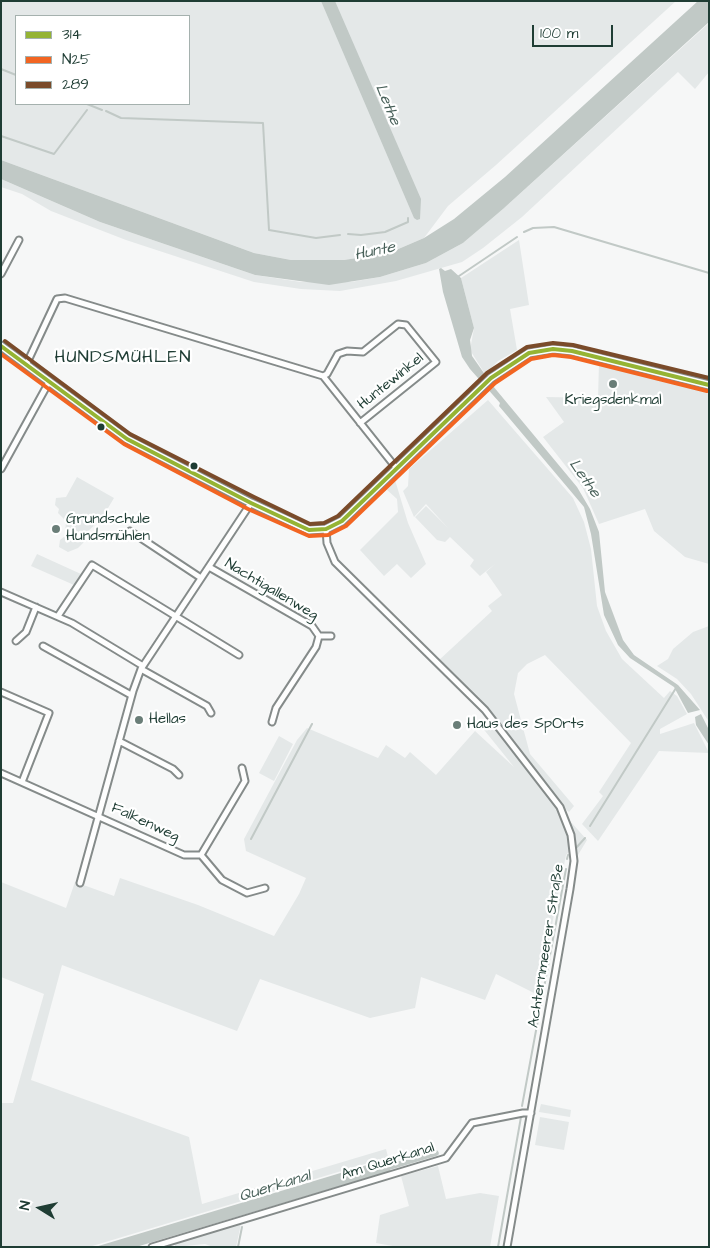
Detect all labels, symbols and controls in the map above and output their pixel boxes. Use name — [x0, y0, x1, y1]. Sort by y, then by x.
legend — [15, 15, 190, 105]
scale bar — [535, 15, 616, 47]
text: 100 m — [540, 23, 579, 44]
text: 314 — [62, 24, 82, 45]
text: N25 — [62, 49, 91, 70]
text: 289 — [62, 74, 89, 95]
water label: Lethe — [370, 82, 404, 128]
water label: Hunte — [353, 238, 397, 266]
district label: HUNDSMÜHLEN — [53, 347, 193, 369]
street label: Huntewinkel — [354, 350, 428, 414]
marker: Kriegsdenkmal — [607, 378, 619, 390]
place label: Kriegsdenkmal — [564, 392, 662, 410]
unlabelled marker — [96, 422, 106, 432]
water label: Lethe — [564, 456, 604, 502]
unlabelled marker — [189, 461, 199, 471]
place label: Grundschule Hundsmühlen — [66, 511, 150, 546]
marker: Grundschule Hundsmühlen — [50, 523, 62, 535]
street label: Nachtigallenweg — [221, 555, 321, 625]
place label: Hellas — [149, 711, 186, 729]
marker: Hellas — [133, 714, 145, 726]
place label: Haus des SpOrts — [467, 716, 584, 734]
marker: Haus des SpOrts — [451, 719, 463, 731]
street label: Falkenweg — [108, 799, 182, 847]
street label: Achternmeerer Straße — [525, 863, 569, 1029]
street label: Am Querkanal — [339, 1139, 437, 1185]
water label: Querkanal — [237, 1167, 313, 1207]
north arrow — [15, 1183, 65, 1233]
text: N — [15, 1199, 36, 1211]

